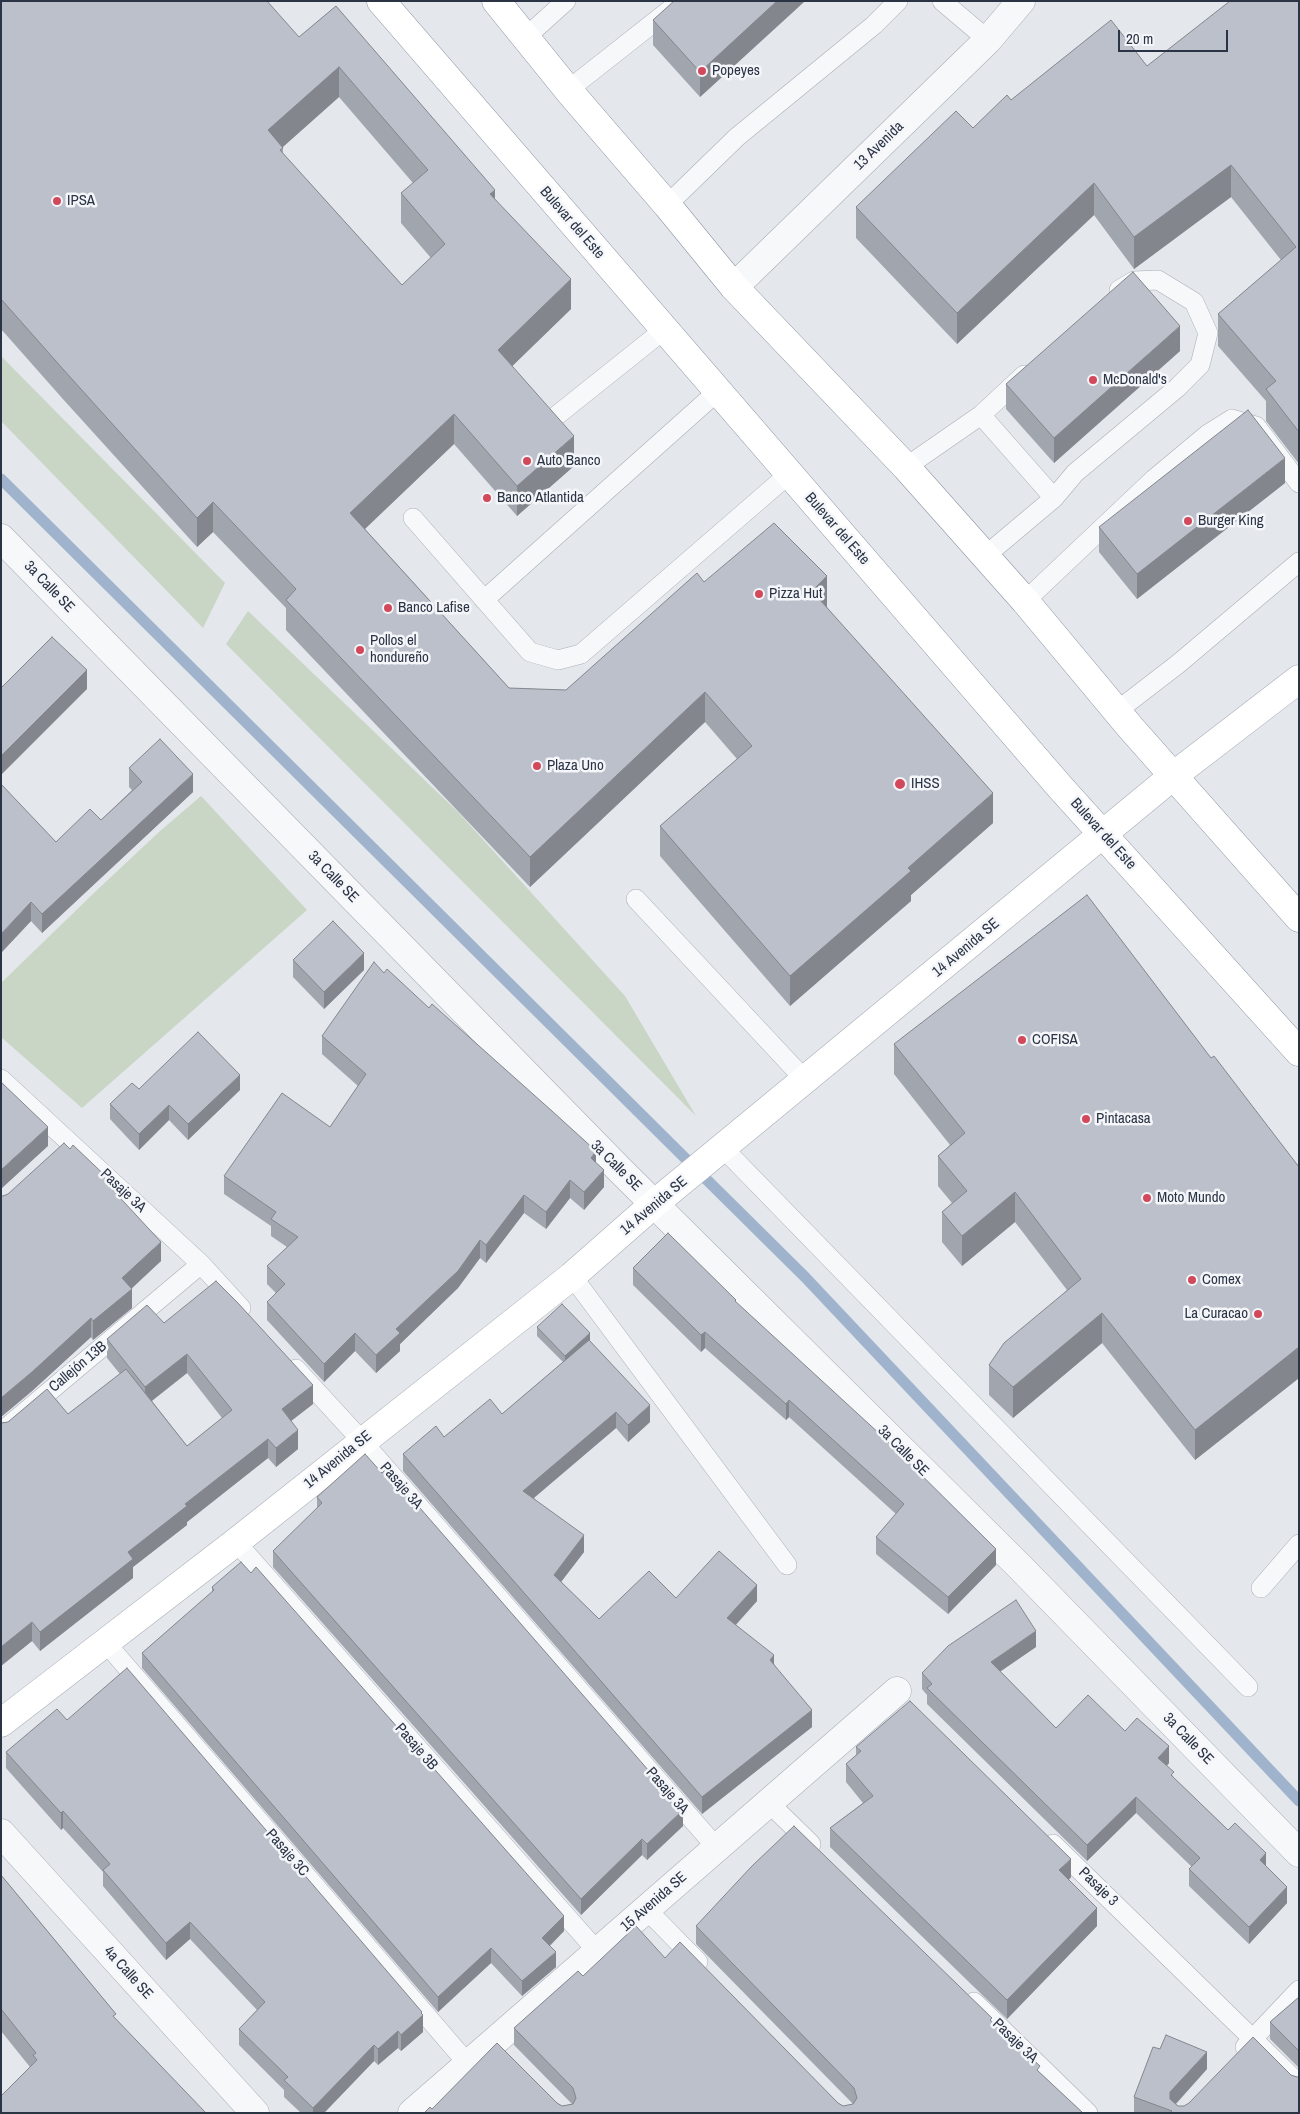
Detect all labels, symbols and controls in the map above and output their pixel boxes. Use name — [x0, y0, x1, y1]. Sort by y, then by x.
scale bar — [1120, 20, 1230, 52]
text: 20 m — [1126, 28, 1153, 49]
place label: Popeyes — [712, 62, 760, 80]
marker: Popeyes — [696, 65, 708, 77]
street label: 13 Avenida — [850, 118, 908, 174]
street label: Bulevar del Este — [536, 183, 608, 263]
place label: IPSA — [67, 192, 95, 210]
marker: IPSA — [51, 195, 63, 207]
place label: McDonald's — [1103, 371, 1167, 389]
marker: McDonald's — [1087, 374, 1099, 386]
place label: Auto Banco — [537, 452, 601, 470]
marker: Auto Banco — [521, 455, 533, 467]
place label: Banco Atlantida — [497, 489, 584, 507]
street label: Bulevar del Este — [801, 489, 873, 569]
marker: Banco Atlantida — [481, 492, 493, 504]
place label: Burger King — [1198, 512, 1264, 530]
marker: Burger King — [1182, 515, 1194, 527]
street label: 3a Calle SE — [20, 557, 78, 617]
place label: Pizza Hut — [769, 585, 822, 603]
marker: Pizza Hut — [753, 588, 765, 600]
place label: Banco Lafise — [398, 599, 470, 617]
marker: Banco Lafise — [382, 602, 394, 614]
place label: Pollos el hondureño — [370, 632, 429, 667]
marker: Pollos el hondureño — [354, 644, 366, 656]
place label: Plaza Uno — [547, 757, 604, 775]
marker: Plaza Uno — [531, 760, 543, 772]
place label: IHSS — [911, 775, 940, 793]
marker: IHSS — [893, 777, 907, 791]
street label: Bulevar del Este — [1066, 795, 1140, 873]
street label: 3a Calle SE — [304, 847, 362, 907]
street label: 14 Avenida SE — [929, 915, 1003, 981]
place label: COFISA — [1032, 1031, 1078, 1049]
marker: COFISA — [1016, 1034, 1028, 1046]
place label: Pintacasa — [1096, 1110, 1151, 1128]
marker: Pintacasa — [1080, 1113, 1092, 1125]
street label: 3a Calle SE — [587, 1137, 645, 1195]
street label: Pasaje 3A — [96, 1165, 150, 1217]
street label: 14 Avenida SE — [617, 1173, 691, 1239]
place label: Moto Mundo — [1157, 1189, 1225, 1207]
marker: Moto Mundo — [1141, 1192, 1153, 1204]
place label: Comex — [1202, 1271, 1241, 1289]
marker: Comex — [1186, 1274, 1198, 1286]
place label: La Curacao — [1184, 1305, 1248, 1323]
marker: La Curacao — [1252, 1308, 1264, 1320]
street label: Callejón 13B — [46, 1338, 110, 1396]
street label: 3a Calle SE — [874, 1422, 932, 1480]
street label: 14 Avenida SE — [301, 1427, 375, 1493]
street label: Pasaje 3A — [376, 1459, 426, 1513]
street label: 3a Calle SE — [1159, 1709, 1217, 1769]
street label: Pasaje 3B — [391, 1720, 441, 1774]
street label: Pasaje 3A — [642, 1764, 692, 1818]
street label: Pasaje 3C — [262, 1826, 312, 1880]
street label: Pasaje 3 — [1075, 1864, 1121, 1910]
street label: 15 Avenida SE — [617, 1868, 691, 1936]
street label: 4a Calle SE — [100, 1943, 156, 2003]
street label: Pasaje 3A — [989, 2015, 1041, 2067]

